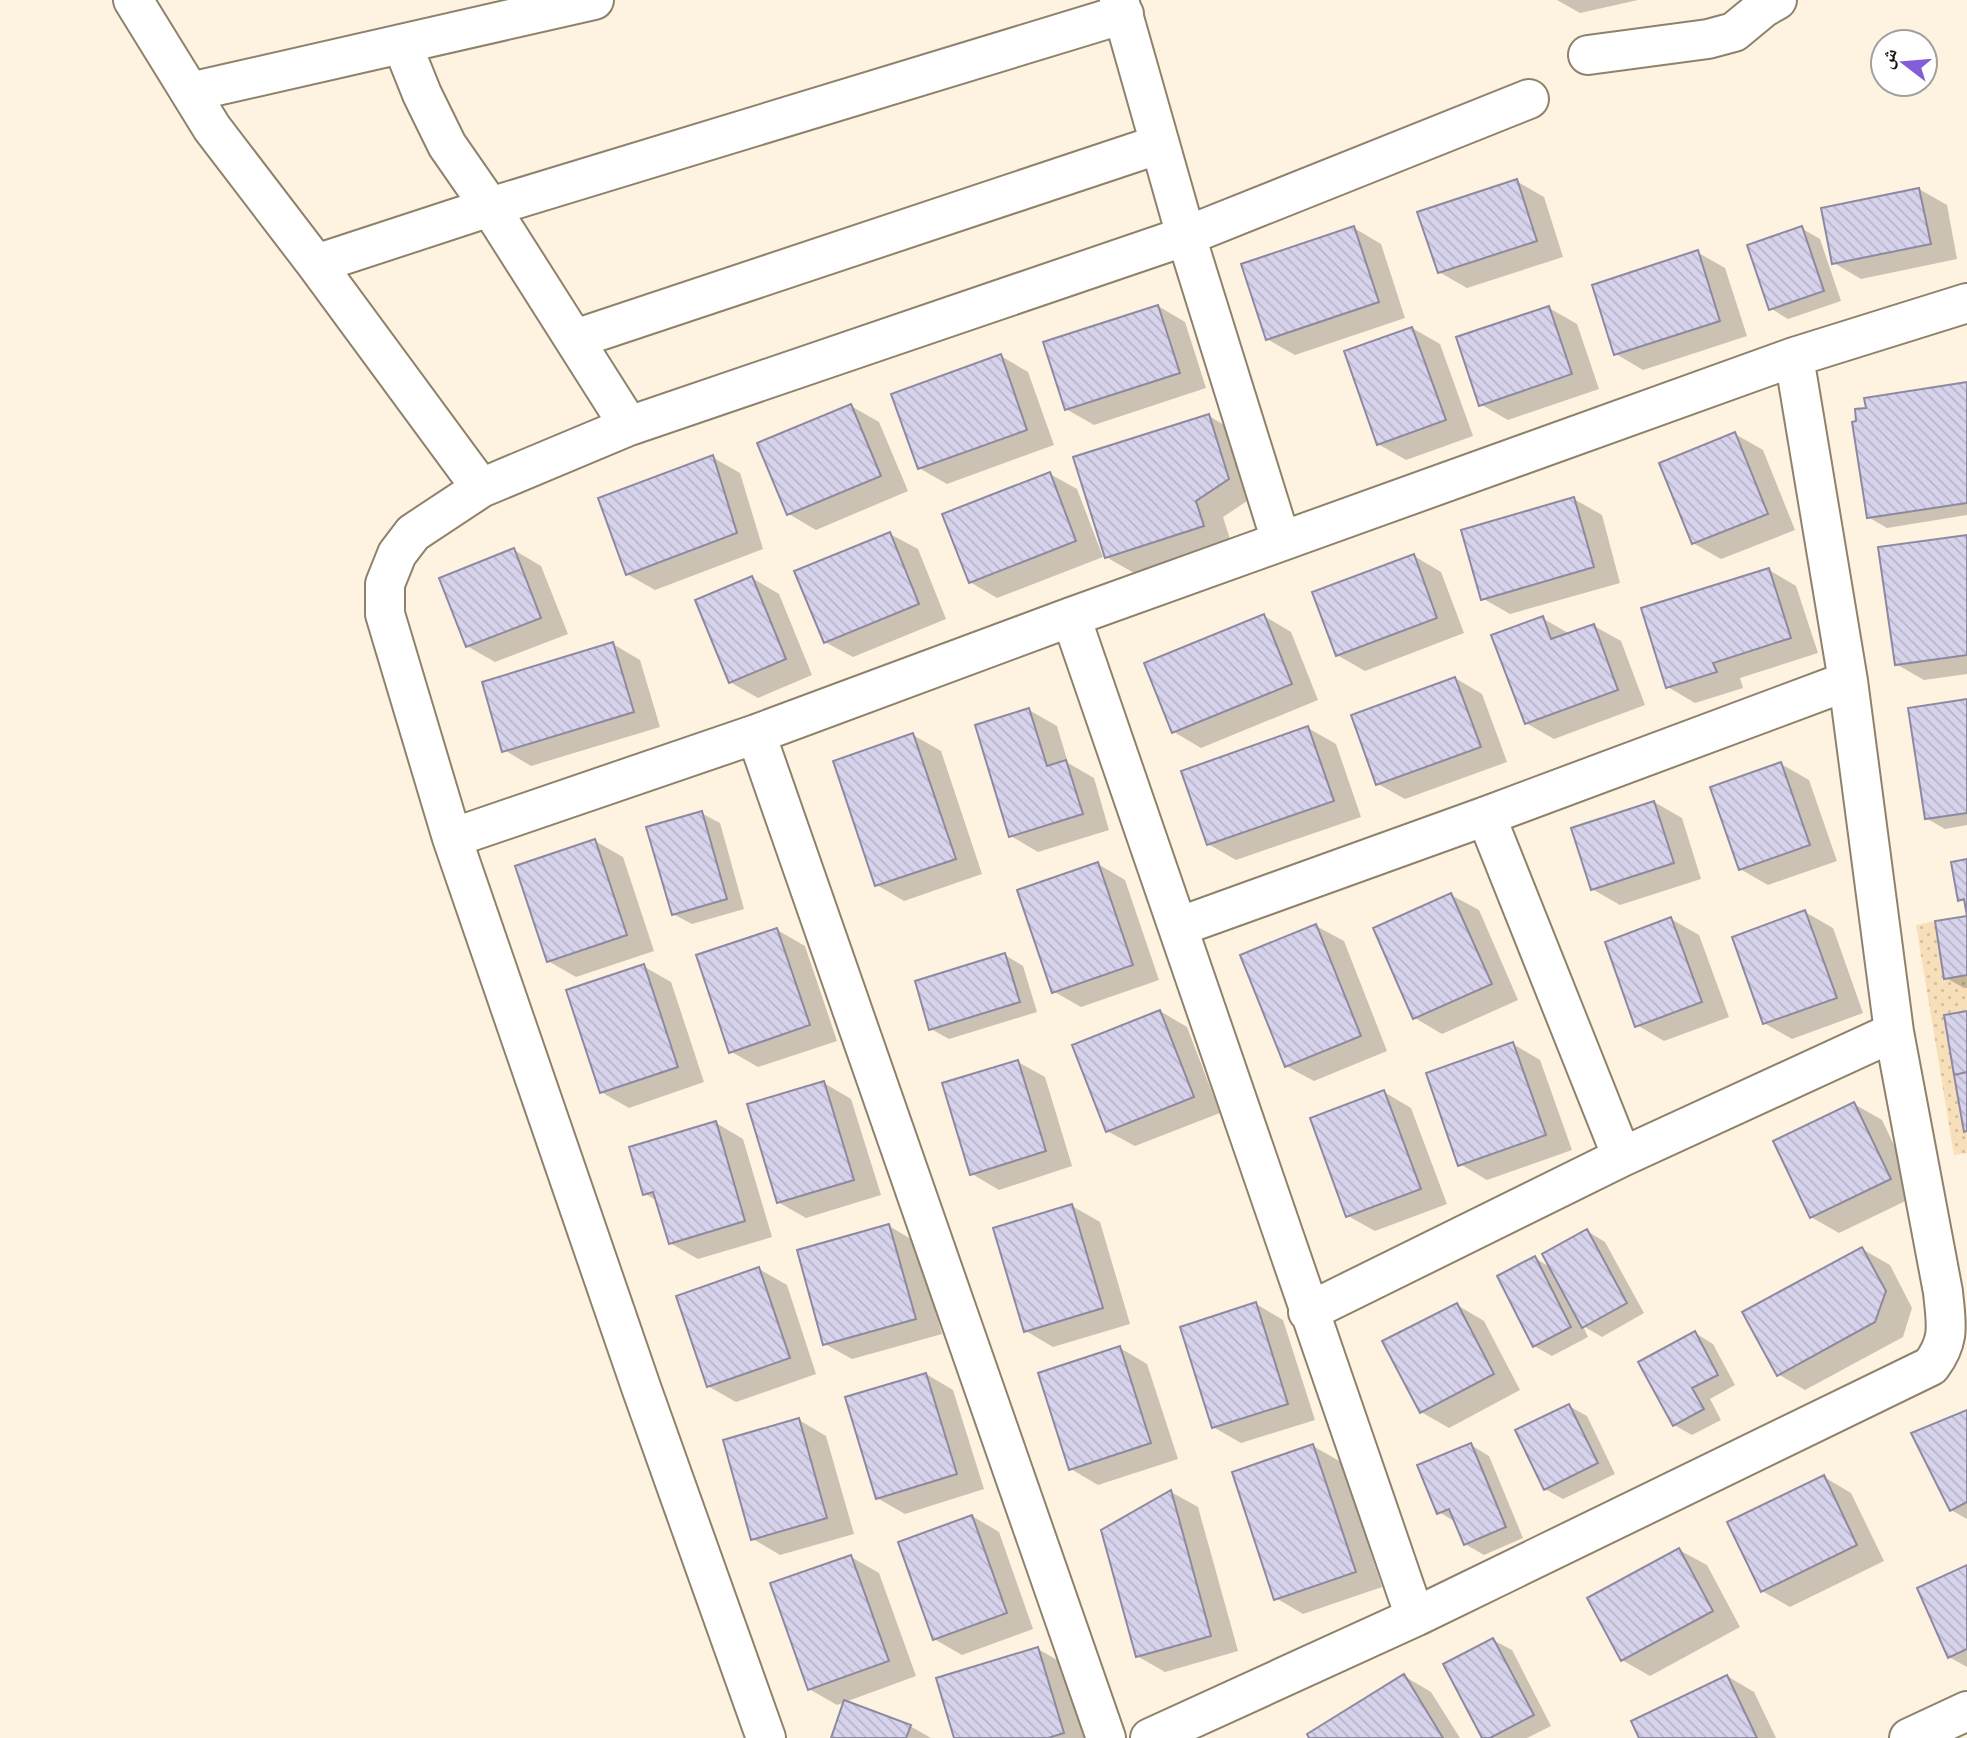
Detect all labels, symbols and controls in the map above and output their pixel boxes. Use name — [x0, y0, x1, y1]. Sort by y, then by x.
north arrow — [1869, 28, 1939, 98]
text: ش — [1873, 45, 1902, 71]

